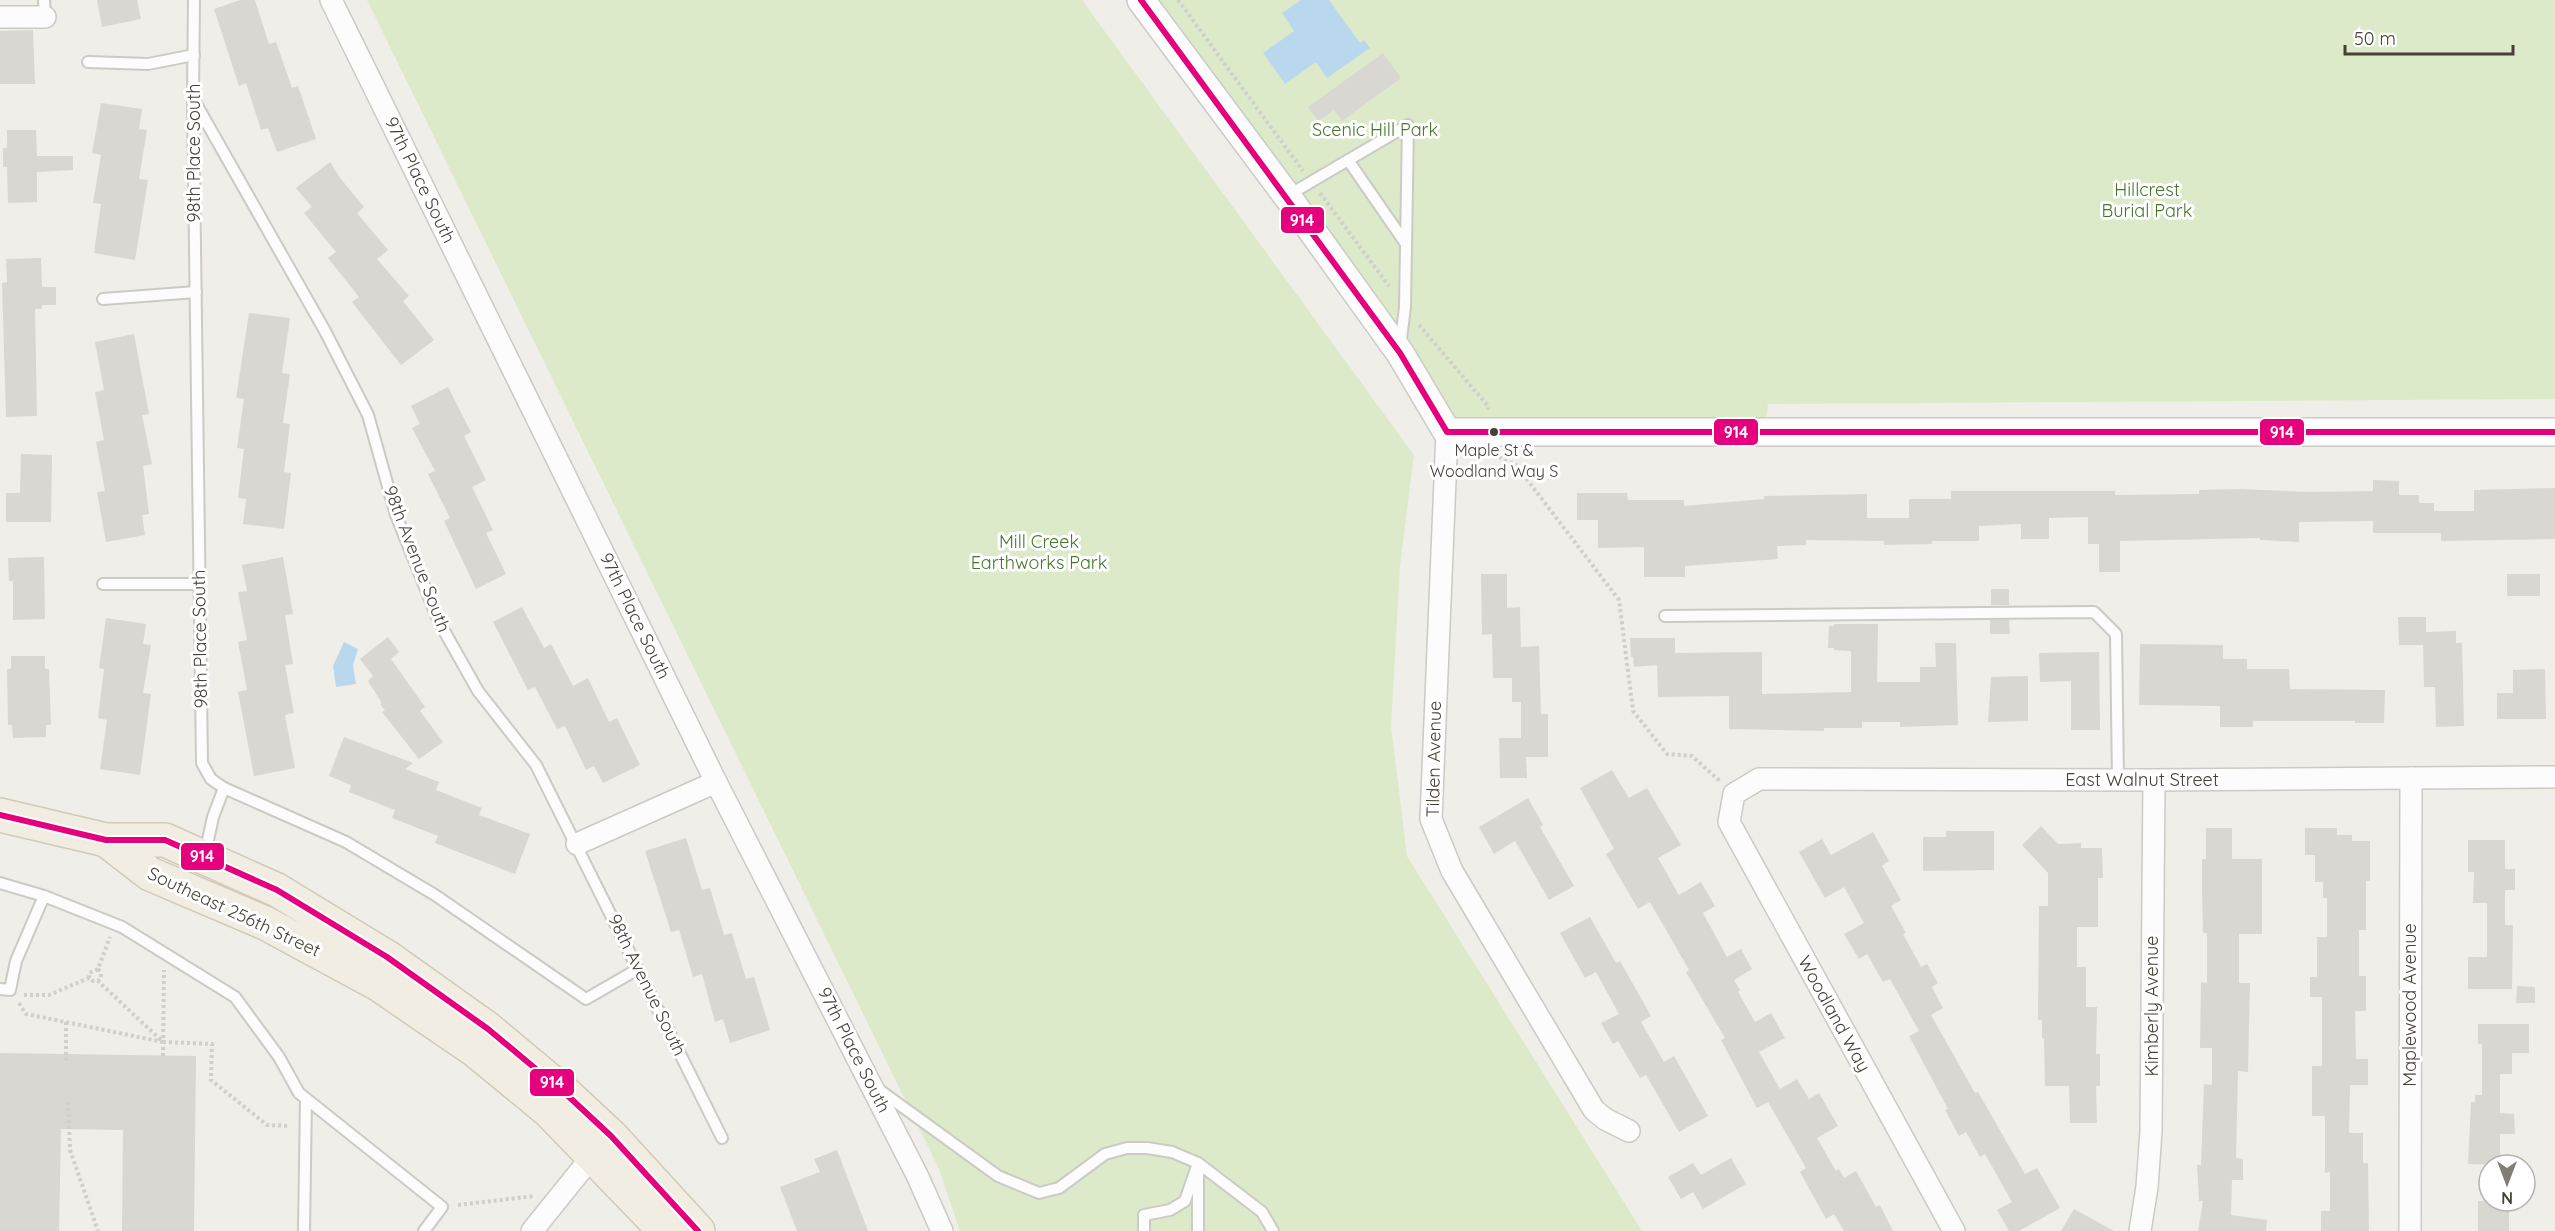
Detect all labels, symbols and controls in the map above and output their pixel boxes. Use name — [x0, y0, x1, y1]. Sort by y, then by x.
scale bar — [2345, 18, 2513, 56]
text: 50 m — [2354, 27, 2396, 50]
street label: 98th Place South — [182, 84, 205, 222]
street label: 97th Place South — [380, 113, 461, 247]
park label: Scenic Hill Park — [1312, 118, 1438, 141]
park label: Hillcrest Burial Park — [2102, 178, 2192, 222]
line badge: 914 — [1280, 206, 1325, 234]
text: 914 — [1290, 210, 1315, 230]
line badge: 914 — [1713, 418, 1759, 446]
line badge: 914 — [2259, 418, 2305, 446]
text: 914 — [1724, 422, 1749, 442]
text: 914 — [2270, 422, 2295, 442]
marker: Maple St & Woodland Way S — [1488, 426, 1500, 438]
place label: Maple St & Woodland Way S — [1430, 440, 1558, 481]
street label: 98th Avenue South — [379, 482, 456, 635]
park label: Mill Creek Earthworks Park — [971, 530, 1107, 574]
street label: 97th Place South — [595, 549, 676, 683]
street label: 98th Place South — [187, 569, 212, 709]
street label: Tilden Avenue — [1421, 700, 1446, 818]
street label: East Walnut Street — [2065, 768, 2219, 791]
line badge: 914 — [180, 842, 225, 871]
text: 914 — [190, 846, 215, 866]
street label: Southeast 256th Street — [144, 861, 324, 962]
street label: 98th Avenue South — [603, 910, 692, 1059]
street label: Maplewood Avenue — [2398, 923, 2421, 1087]
street label: Kimberly Avenue — [2140, 936, 2163, 1077]
street label: Woodland Way — [1793, 952, 1876, 1076]
street label: 97th Place South — [813, 983, 896, 1116]
line badge: 914 — [529, 1068, 575, 1097]
text: 914 — [540, 1072, 565, 1092]
north arrow — [2477, 1153, 2537, 1213]
text: N — [2501, 1188, 2513, 1208]

